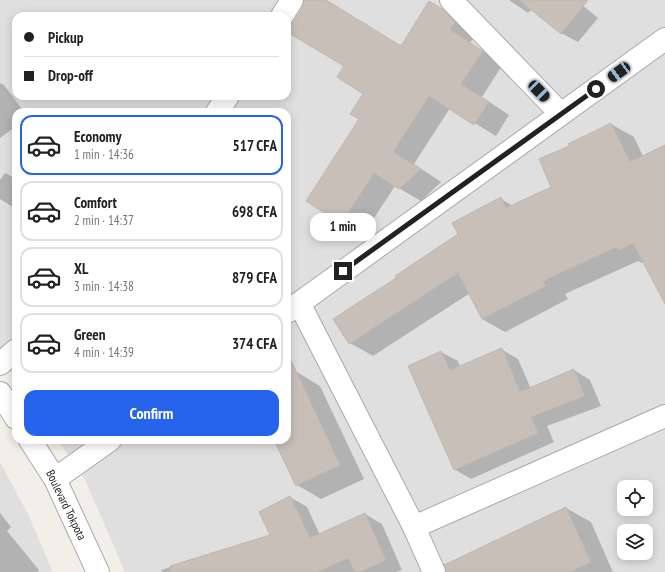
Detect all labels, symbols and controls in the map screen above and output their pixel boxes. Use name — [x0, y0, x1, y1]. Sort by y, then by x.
text: Pickup — [48, 28, 83, 47]
car — [606, 60, 632, 84]
text: Drop-off — [48, 66, 93, 85]
car — [526, 78, 552, 104]
route start — [587, 80, 605, 98]
icon: car — [26, 127, 62, 163]
text: Economy — [74, 127, 122, 146]
text: 517 CFA — [233, 136, 277, 155]
text: 1 min · 14:36 — [74, 146, 134, 163]
icon: car — [26, 193, 62, 229]
text: Comfort — [74, 193, 117, 212]
text: 698 CFA — [232, 202, 277, 221]
text: 2 min · 14:37 — [74, 212, 134, 229]
callout: 1 min — [310, 213, 376, 241]
text: 1 min — [330, 218, 356, 235]
icon: car — [26, 259, 62, 295]
text: XL — [74, 259, 88, 278]
route end — [334, 262, 352, 280]
text: 879 CFA — [232, 268, 277, 287]
text: 3 min · 14:38 — [74, 278, 134, 295]
icon: car — [26, 325, 62, 361]
text: Green — [74, 325, 106, 344]
text: 374 CFA — [232, 334, 277, 353]
text: 4 min · 14:39 — [74, 344, 134, 361]
button: Confirm — [24, 390, 279, 436]
street label: Boulevard Tokpota — [43, 467, 90, 543]
map controls — [617, 480, 653, 560]
button: locate — [617, 480, 653, 516]
button: layers — [617, 524, 653, 560]

